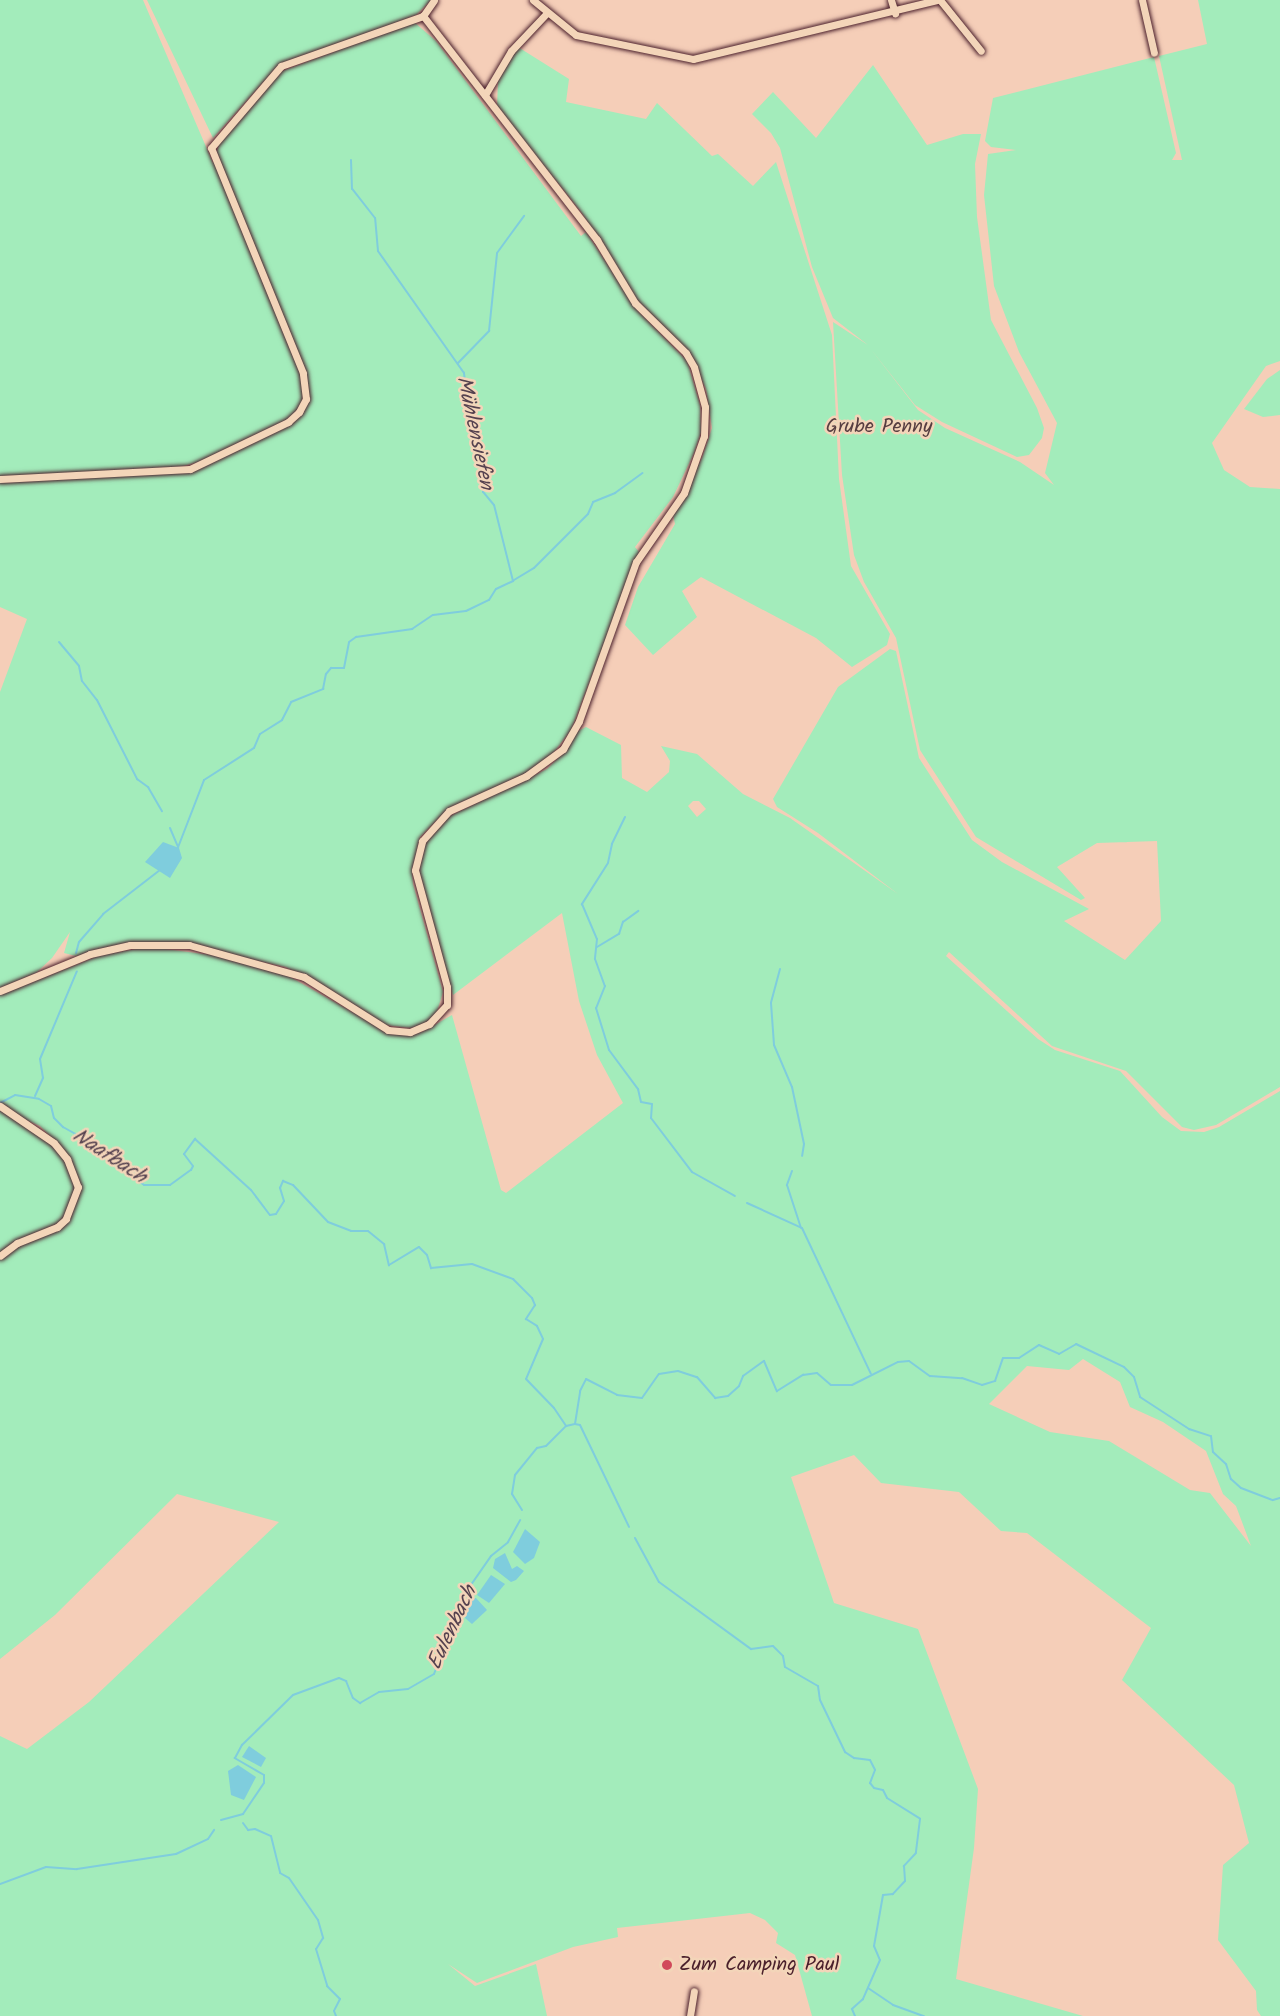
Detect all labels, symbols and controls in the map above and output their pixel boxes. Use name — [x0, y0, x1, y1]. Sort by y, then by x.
water label: Mühlensiefen — [450, 374, 498, 492]
park label: Grube Penny — [826, 415, 932, 439]
water label: Naafbach — [67, 1124, 151, 1190]
water label: Eulenbach — [423, 1582, 483, 1674]
place label: Zum Camping Paul — [679, 1953, 839, 1977]
marker: Zum Camping Paul — [660, 1958, 674, 1972]

